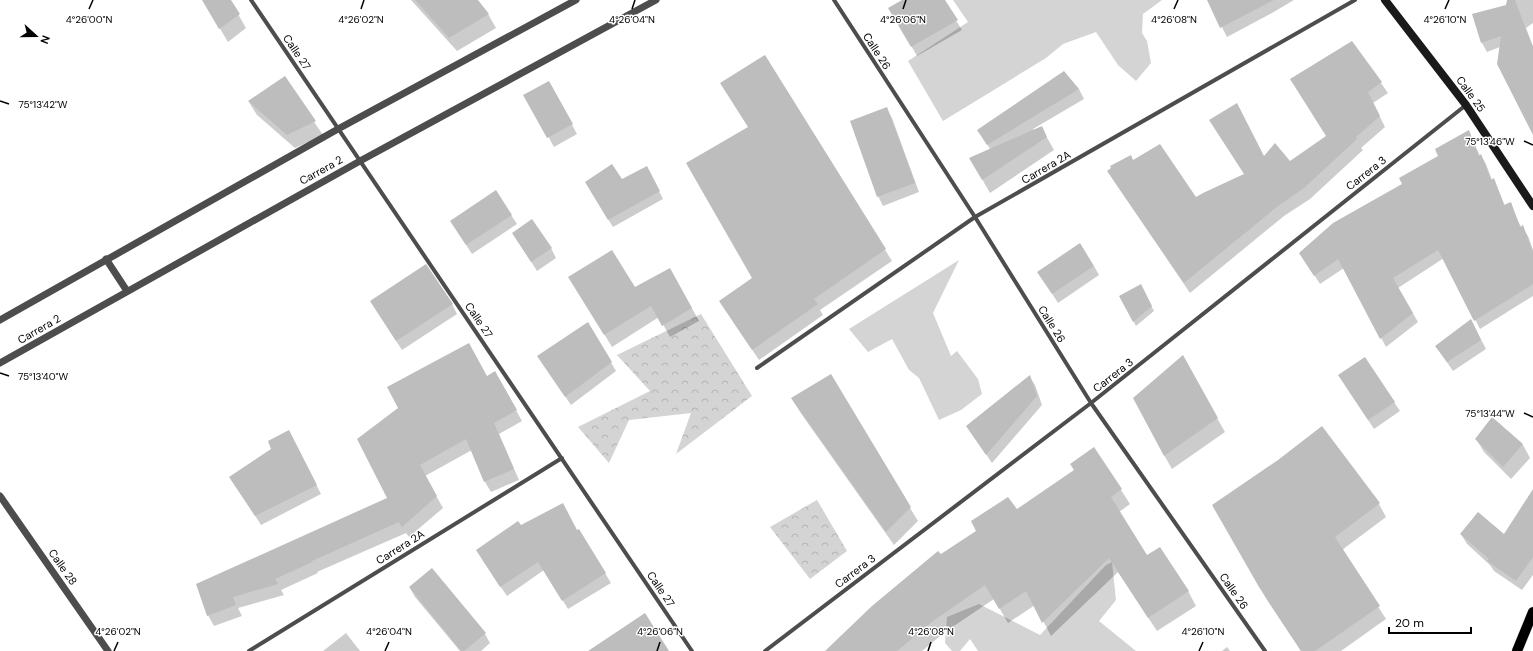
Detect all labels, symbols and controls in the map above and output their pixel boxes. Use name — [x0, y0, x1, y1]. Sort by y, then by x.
text: 4°26'00"N — [66, 13, 112, 26]
text: 4°26'02"N — [338, 13, 384, 26]
text: 4°26'04"N — [609, 13, 655, 26]
text: 4°26'06"N — [880, 13, 926, 26]
text: 4°26'08"N — [1151, 13, 1197, 26]
text: 4°26'10"N — [1424, 13, 1467, 26]
north arrow — [16, 16, 56, 56]
street label: Calle 26 — [860, 30, 894, 72]
street label: Calle 27 — [280, 32, 314, 73]
text: N — [37, 33, 53, 46]
street label: Calle 25 — [1453, 73, 1489, 115]
text: 75°13'42"W — [18, 98, 68, 111]
text: 75°13'46"W — [1465, 135, 1515, 148]
street label: Carrera 2A — [1019, 147, 1073, 187]
street label: Carrera 2 — [297, 152, 345, 188]
street label: Carrera 3 — [1343, 153, 1389, 193]
street label: Calle 27 — [462, 300, 496, 341]
street label: Calle 26 — [1035, 303, 1069, 345]
street label: Carrera 2 — [15, 311, 63, 347]
street label: Carrera 3 — [1090, 355, 1136, 395]
text: 75°13'40"W — [18, 370, 68, 383]
text: 75°13'44"W — [1465, 407, 1515, 420]
street label: Carrera 2A — [373, 527, 427, 567]
street label: Calle 28 — [46, 546, 80, 588]
street label: Carrera 3 — [832, 551, 878, 591]
street label: Calle 27 — [644, 569, 678, 610]
street label: Calle 26 — [1216, 570, 1252, 612]
scale bar — [1389, 609, 1471, 635]
text: 20 m — [1395, 615, 1424, 631]
text: 4°26'02"N — [95, 625, 141, 638]
text: 4°26'04"N — [366, 625, 412, 638]
text: 4°26'06"N — [637, 625, 683, 638]
text: 4°26'08"N — [908, 625, 954, 638]
text: 4°26'10"N — [1182, 625, 1225, 638]

